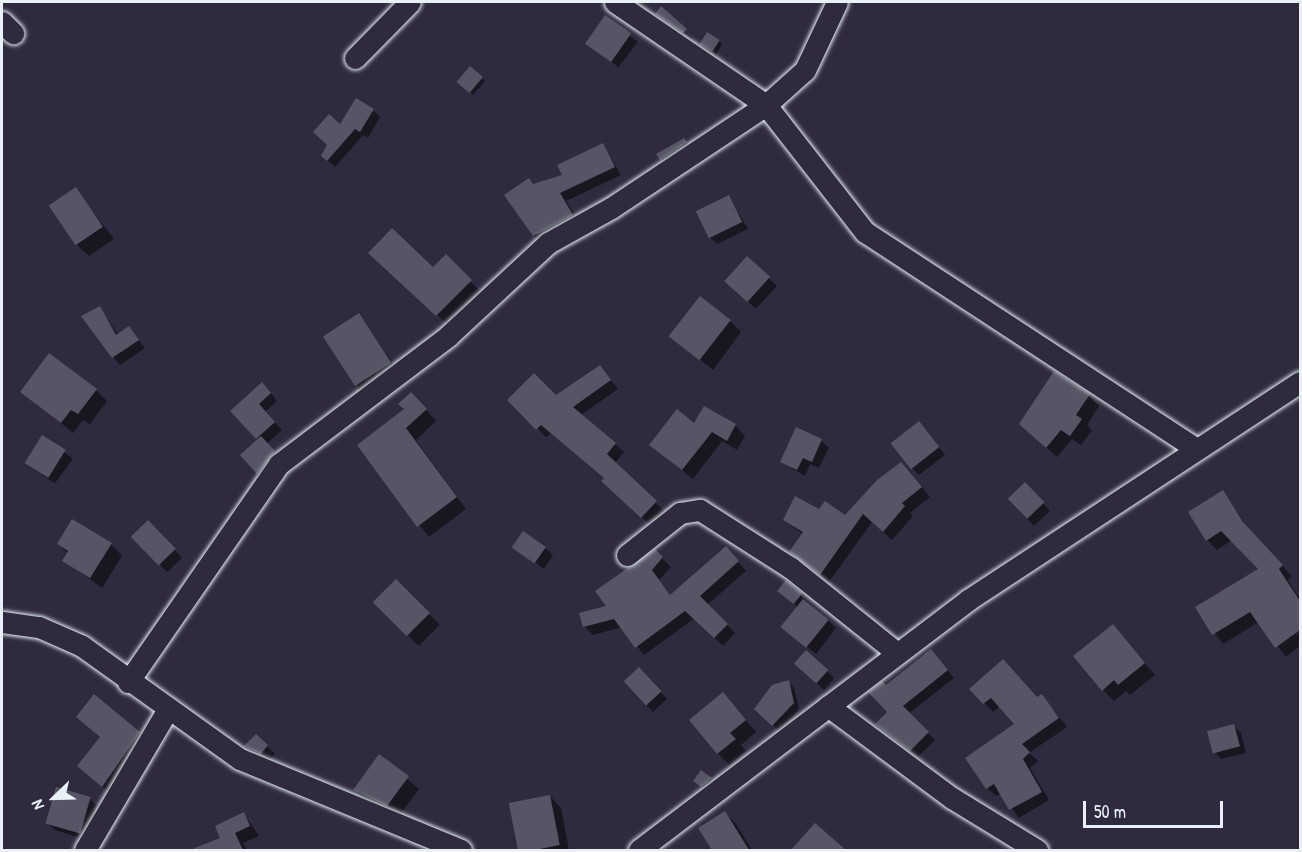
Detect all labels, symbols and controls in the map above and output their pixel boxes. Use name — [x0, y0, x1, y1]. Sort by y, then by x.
north arrow — [24, 768, 84, 828]
scale bar — [1086, 789, 1226, 827]
text: N — [26, 797, 49, 813]
text: 50 m — [1094, 799, 1126, 824]

